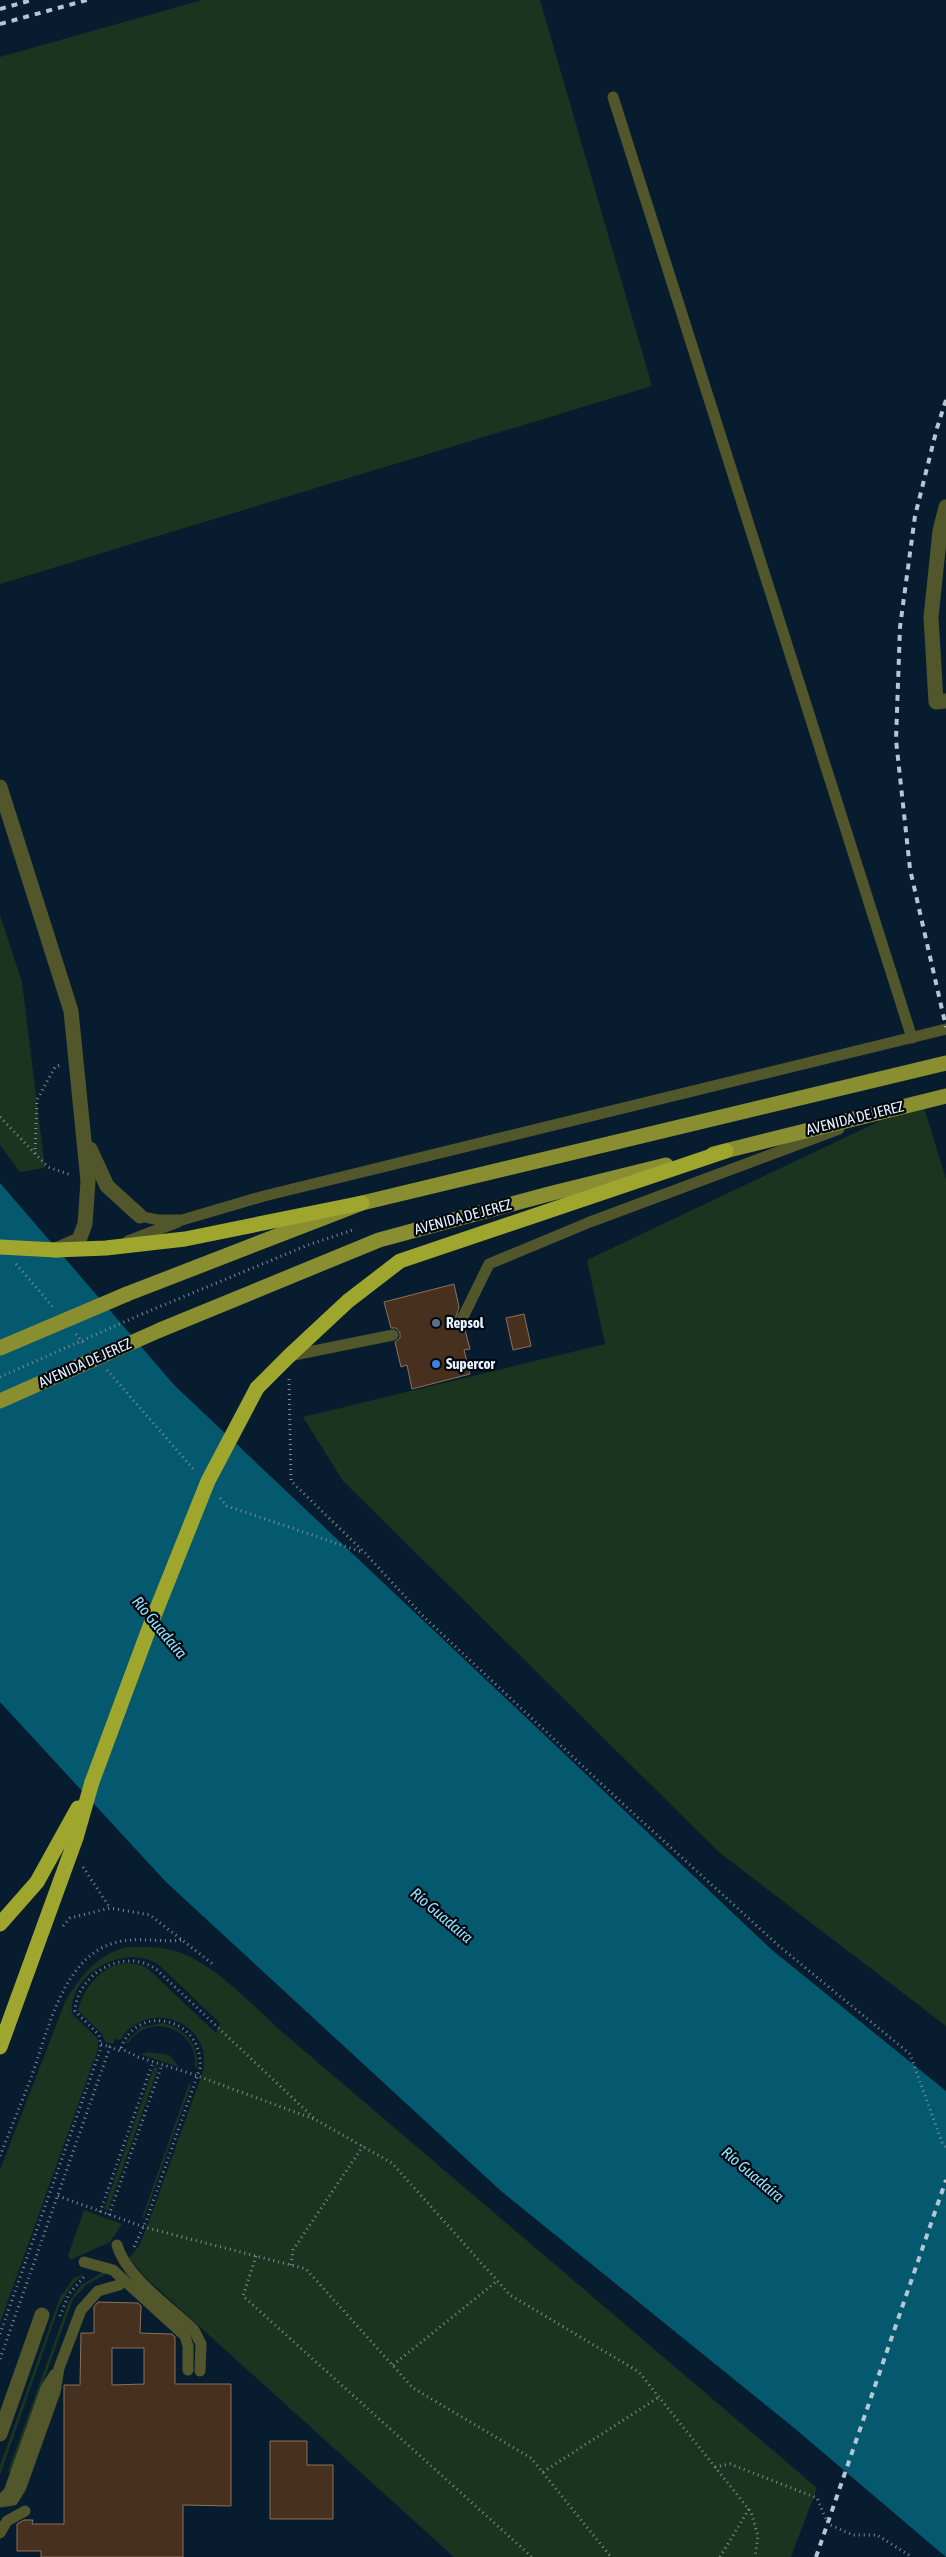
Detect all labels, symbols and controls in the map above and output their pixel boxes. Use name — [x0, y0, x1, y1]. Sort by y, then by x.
street label: AVENIDA DE JEREZ — [804, 1097, 906, 1138]
street label: AVENIDA DE JEREZ — [412, 1195, 514, 1238]
place label: Repsol — [446, 1314, 485, 1331]
marker: Repsol — [430, 1317, 442, 1329]
street label: AVENIDA DE JEREZ — [36, 1334, 134, 1391]
place label: Supercor — [446, 1355, 495, 1372]
marker: Supercor — [430, 1358, 442, 1370]
water label: Río Guadaíra — [129, 1592, 191, 1662]
water label: Río Guadaíra — [407, 1884, 477, 1946]
water label: Río Guadaíra — [718, 2143, 788, 2205]

